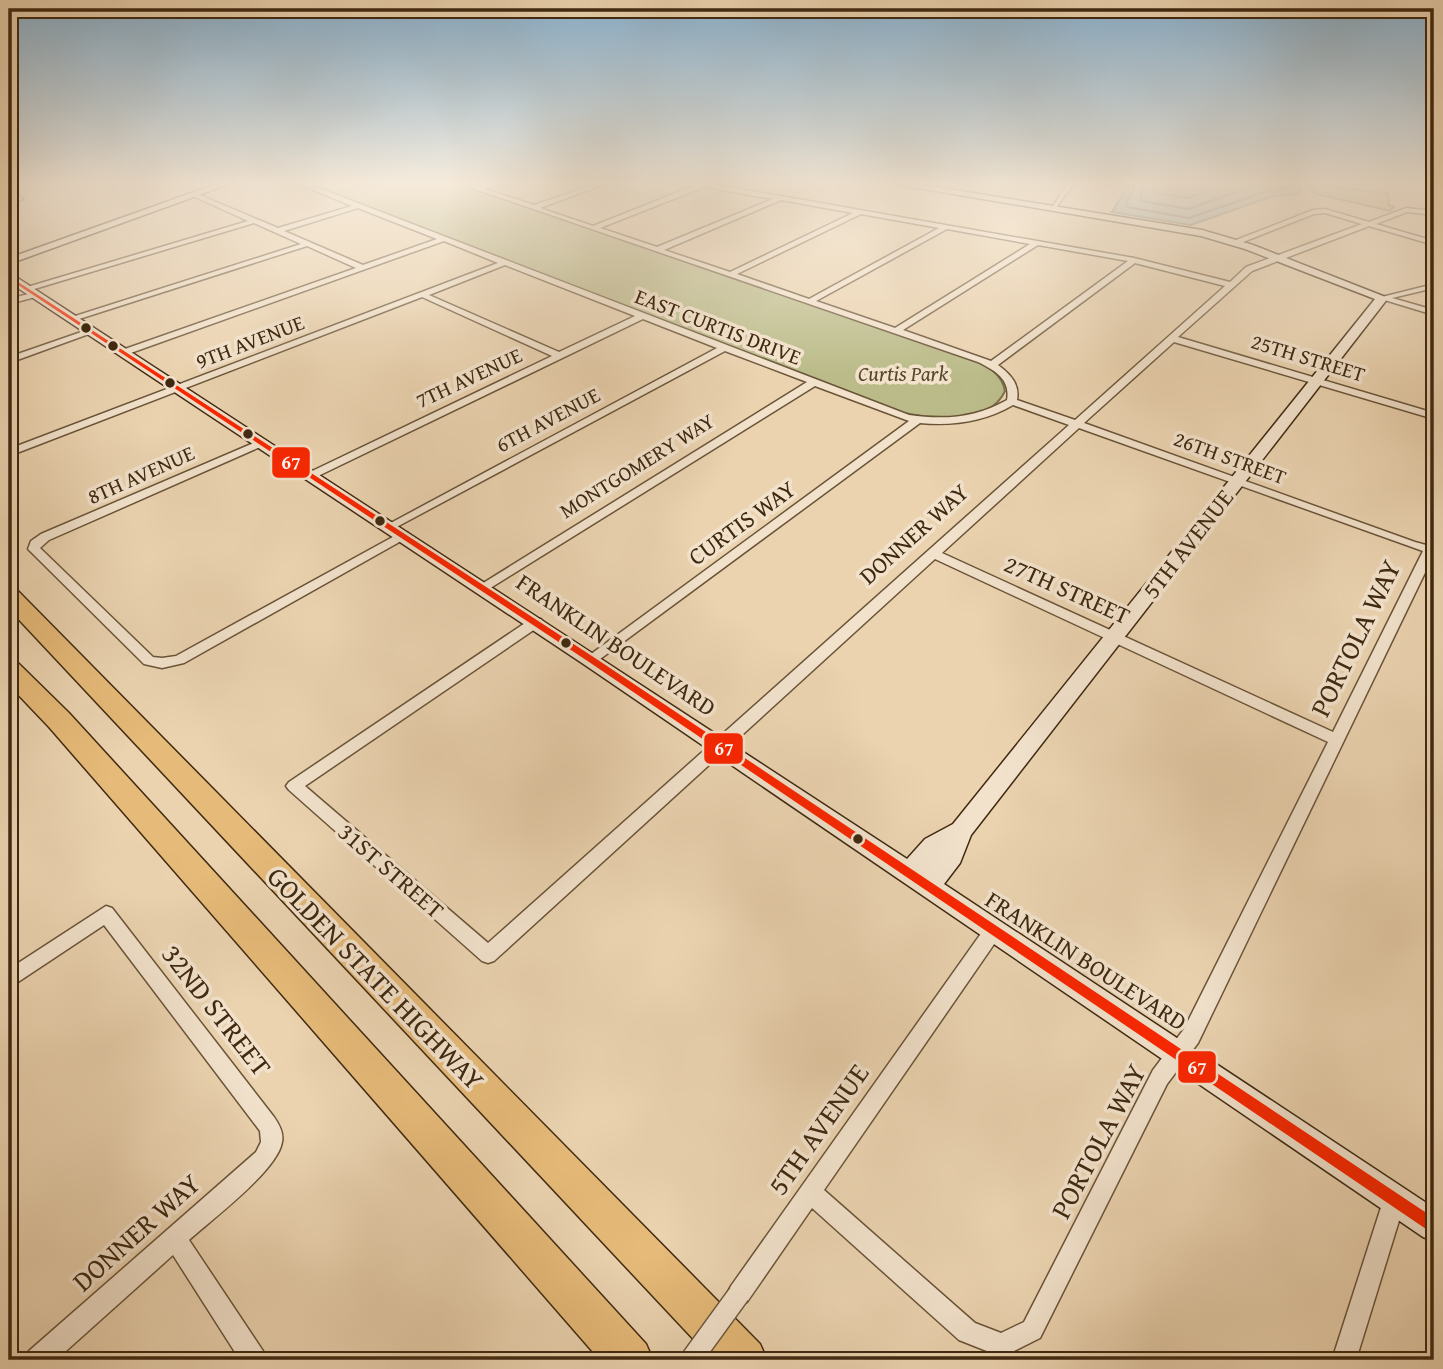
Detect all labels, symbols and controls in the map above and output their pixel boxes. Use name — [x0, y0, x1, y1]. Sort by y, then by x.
street label: EAST CURTIS DRIVE — [631, 281, 806, 373]
street label: 9TH AVENUE — [191, 306, 309, 376]
unlabelled marker — [79, 321, 93, 335]
street label: 25TH STREET — [1247, 325, 1369, 390]
unlabelled marker — [106, 339, 120, 353]
street label: 7TH AVENUE — [411, 339, 527, 416]
park label: Curtis Park — [858, 358, 948, 389]
unlabelled marker — [163, 376, 177, 390]
street label: 6TH AVENUE — [490, 379, 606, 460]
street label: MONTGOMERY WAY — [553, 405, 721, 526]
street label: 26TH STREET — [1170, 423, 1291, 492]
unlabelled marker — [241, 427, 255, 441]
street label: 8TH AVENUE — [82, 437, 200, 512]
line badge: 67 — [271, 446, 311, 479]
text: 67 — [281, 448, 301, 476]
street label: CURTIS WAY — [681, 472, 803, 574]
street label: DONNER WAY — [851, 475, 976, 593]
street label: 5TH AVENUE — [1134, 482, 1242, 606]
unlabelled marker — [373, 514, 387, 528]
street label: 27TH STREET — [999, 546, 1136, 633]
street label: PORTOLA WAY — [1299, 552, 1410, 723]
street label: FRANKLIN BOULEVARD — [509, 565, 723, 725]
unlabelled marker — [559, 636, 573, 650]
line badge: 67 — [703, 732, 744, 765]
text: 67 — [714, 734, 734, 762]
street label: 31ST STREET — [331, 815, 452, 927]
unlabelled marker — [851, 832, 865, 846]
street label: GOLDEN STATE HIGHWAY — [258, 856, 495, 1099]
street label: FRANKLIN BOULEVARD — [979, 882, 1194, 1039]
street label: 32ND STREET — [153, 935, 282, 1085]
line badge: 67 — [1177, 1050, 1217, 1084]
text: 67 — [1187, 1053, 1207, 1081]
street label: 5TH AVENUE — [757, 1055, 878, 1203]
street label: PORTOLA WAY — [1040, 1056, 1156, 1225]
street label: DONNER WAY — [62, 1163, 209, 1300]

